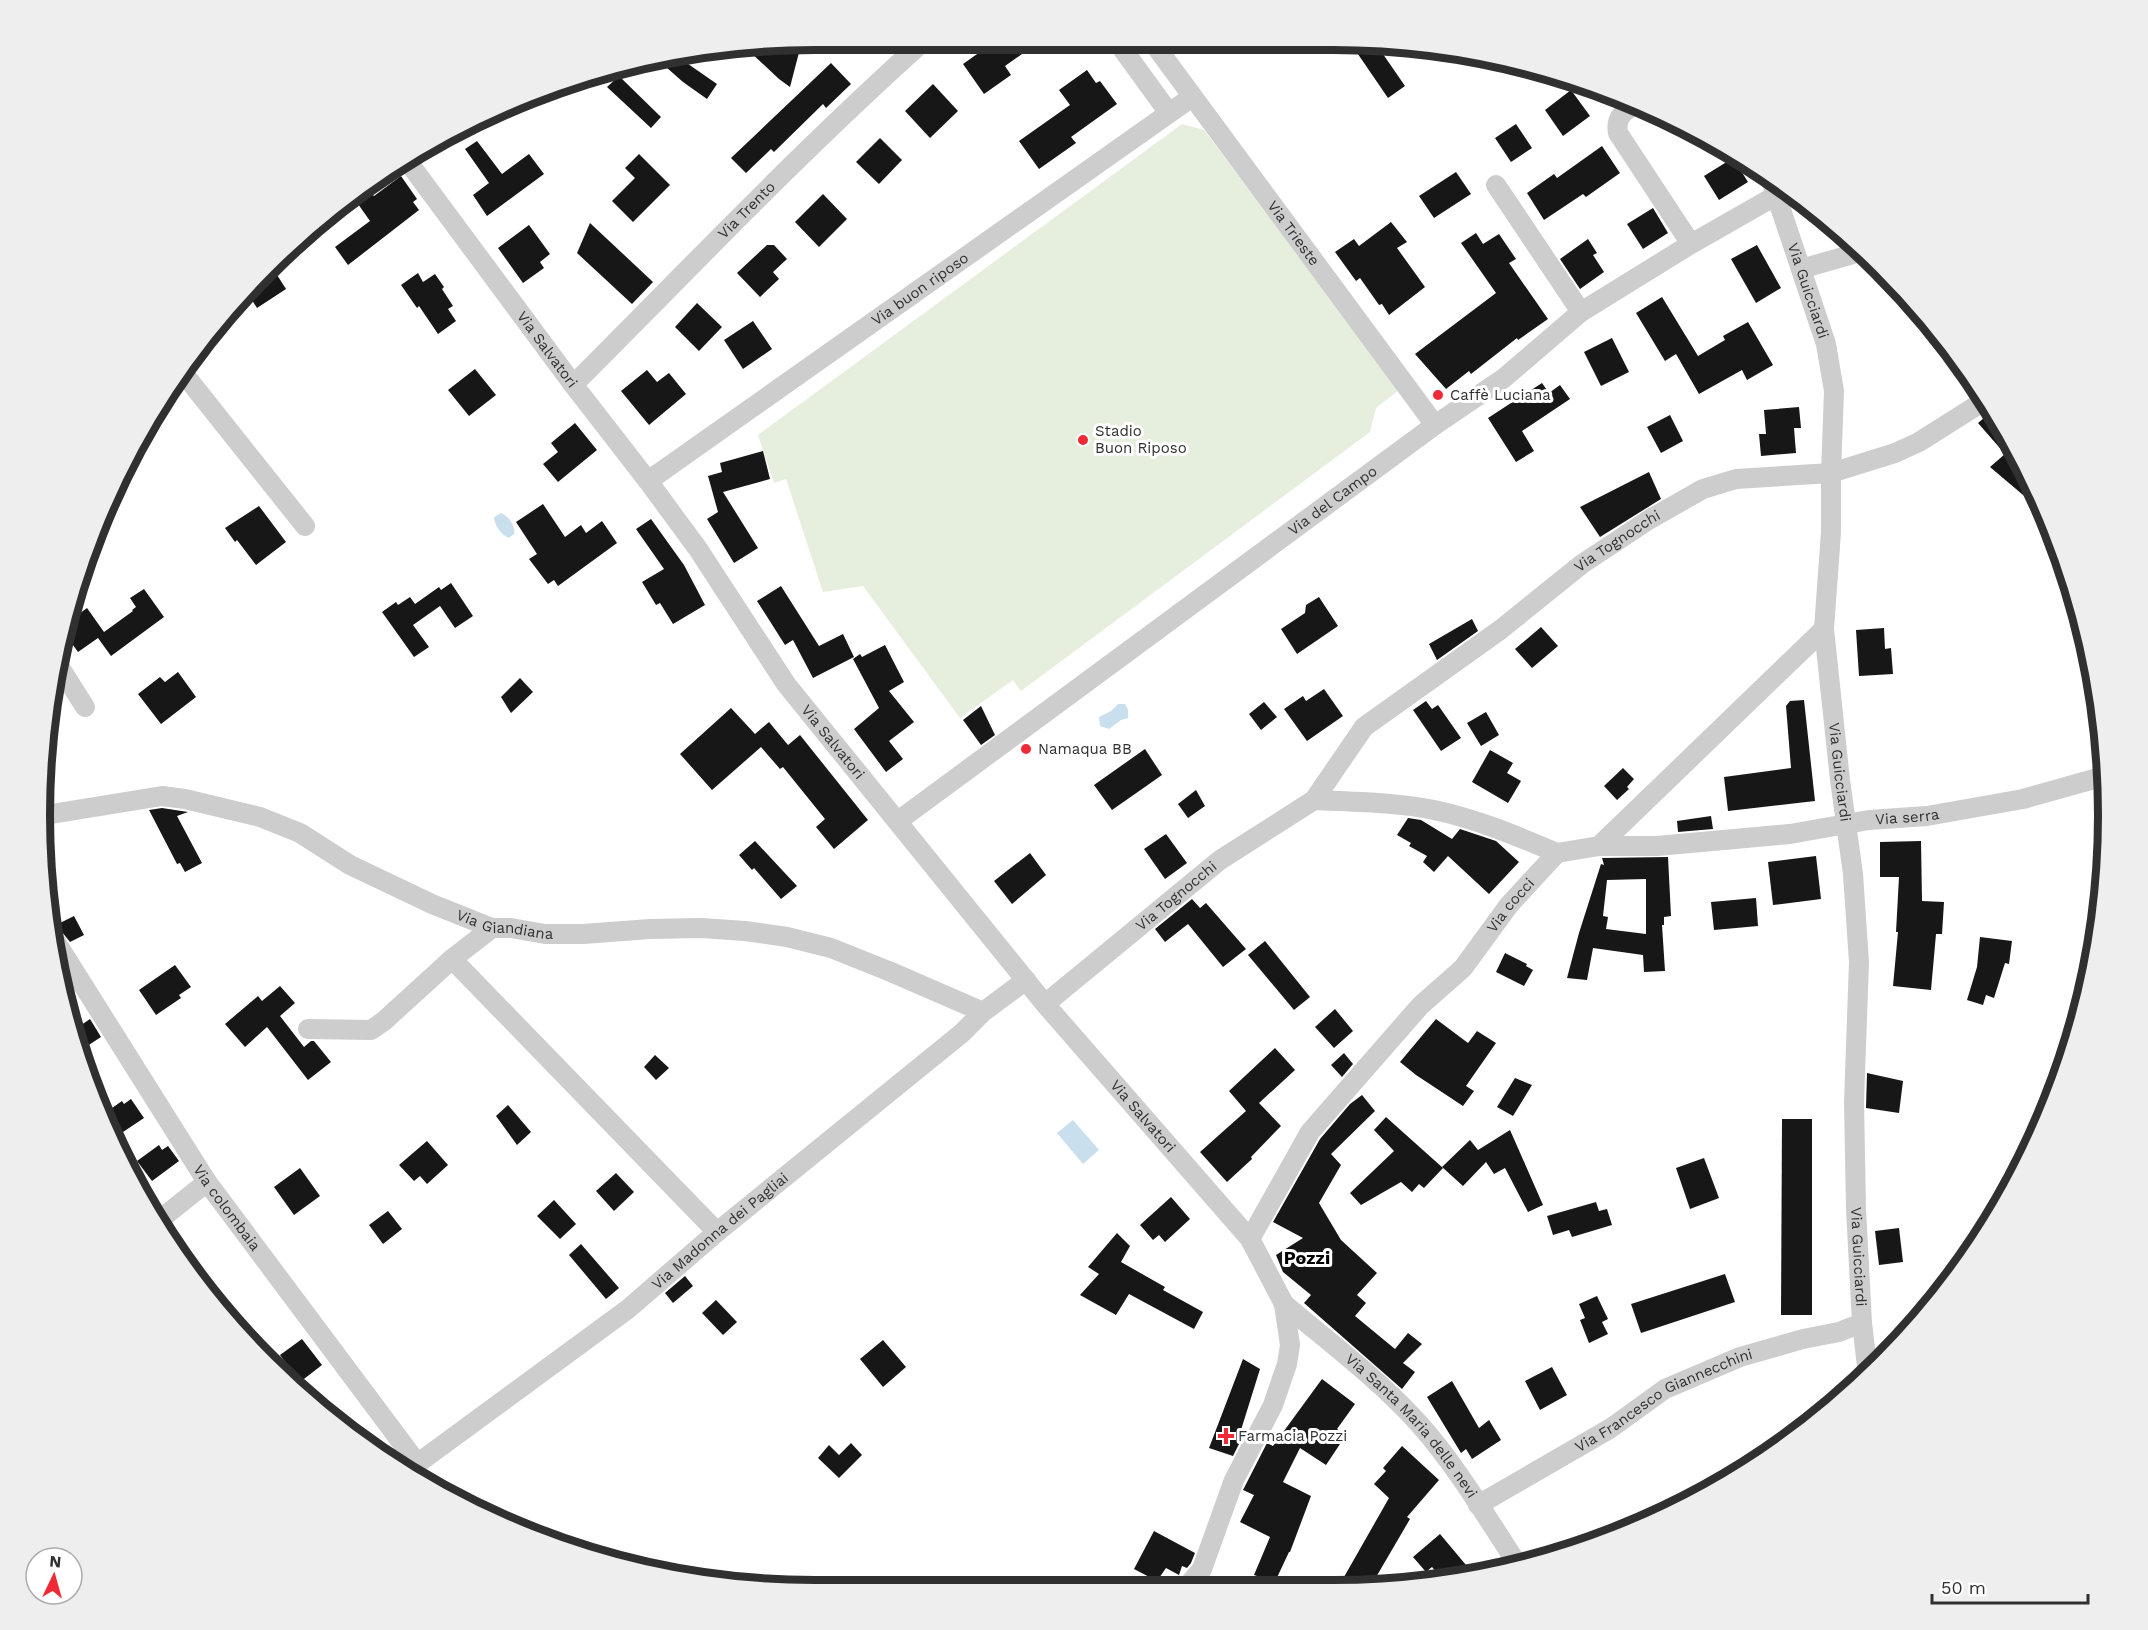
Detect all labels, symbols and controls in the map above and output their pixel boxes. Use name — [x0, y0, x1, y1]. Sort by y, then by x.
street label: Via Trento — [714, 178, 779, 242]
street label: Via Trieste — [1264, 197, 1323, 269]
street label: Via Guicciardi — [1784, 241, 1833, 341]
street label: Via buon riposo — [868, 249, 972, 329]
street label: Via Salvatori — [513, 308, 581, 391]
place label: Caffè Luciana — [1450, 386, 1551, 404]
marker: Caffè Luciana — [1431, 388, 1445, 402]
place label: Stadio Buon Riposo — [1095, 422, 1187, 457]
marker: Stadio Buon Riposo — [1076, 433, 1090, 447]
street label: Via del Campo — [1285, 462, 1381, 539]
street label: Via Tognocchi — [1570, 506, 1663, 576]
street label: Via Salvatori — [797, 701, 868, 783]
street label: Via Guicciardi — [1825, 722, 1855, 823]
place label: Namaqua BB — [1038, 740, 1132, 758]
marker: Namaqua BB — [1019, 742, 1033, 756]
street label: Via serra — [1875, 805, 1941, 829]
street label: Via Tognocchi — [1132, 857, 1220, 935]
street label: Via cocci — [1483, 874, 1538, 936]
street label: Via Giandiana — [454, 906, 554, 943]
street label: Via Salvatori — [1106, 1076, 1179, 1156]
street label: Via colombaia — [189, 1161, 265, 1255]
street label: Via Madonna dei Pagliai — [648, 1169, 792, 1293]
street label: Via Guicciardi — [1847, 1206, 1870, 1307]
district label: Pozzi — [1284, 1247, 1330, 1268]
street label: Via Francesco Giannecchini — [1572, 1345, 1755, 1456]
street label: Via Santa Maria delle nevi — [1342, 1350, 1481, 1501]
place label: Farmacia Pozzi — [1238, 1427, 1347, 1445]
marker: Farmacia Pozzi — [1219, 1429, 1233, 1443]
north arrow — [24, 1546, 84, 1606]
text: N — [49, 1552, 62, 1572]
scale bar — [1932, 1567, 2088, 1605]
text: 50 m — [1941, 1577, 1986, 1598]

